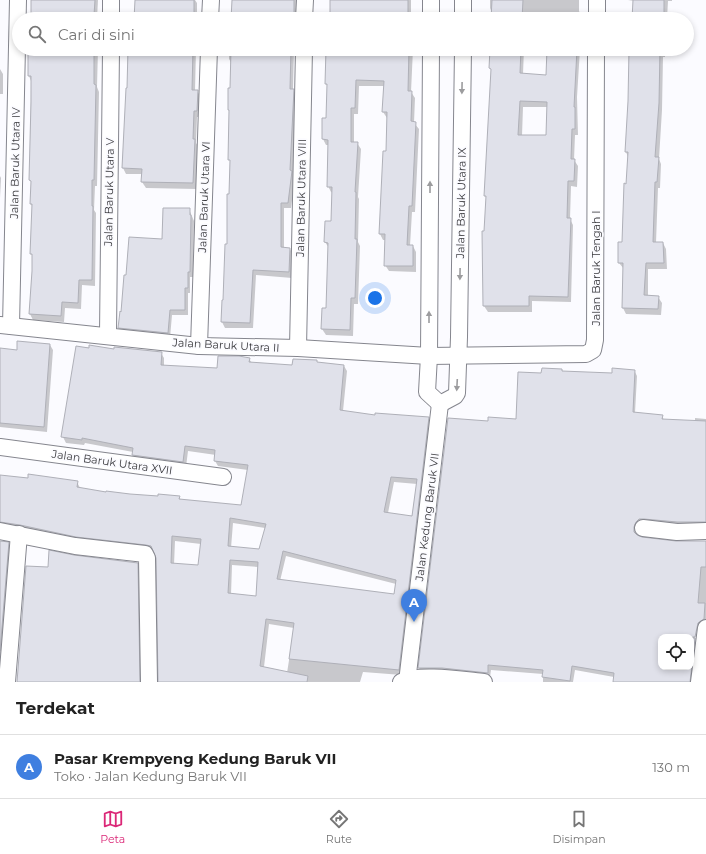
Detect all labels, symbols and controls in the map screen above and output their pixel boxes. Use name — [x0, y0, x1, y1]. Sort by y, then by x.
search box — [12, 12, 694, 56]
icon: search — [26, 23, 48, 45]
text: Cari di sini — [58, 25, 135, 44]
one-way arrow — [459, 82, 465, 95]
street label: Jalan Baruk Utara IV — [7, 107, 23, 220]
street label: Jalan Baruk Utara V — [101, 137, 117, 247]
street label: Jalan Baruk Utara VIII — [293, 139, 309, 258]
street label: Jalan Baruk Utara VI — [195, 141, 213, 254]
street label: Jalan Baruk Utara IX — [453, 147, 469, 260]
one-way arrow — [427, 180, 433, 193]
street label: Jalan Baruk Tengah I — [589, 210, 603, 327]
one-way arrow — [457, 268, 463, 281]
your location — [365, 288, 385, 308]
one-way arrow — [426, 310, 432, 323]
street label: Jalan Baruk Utara II — [171, 335, 280, 355]
one-way arrow — [454, 379, 460, 392]
street label: Jalan Baruk Utara XVII — [50, 446, 173, 477]
street label: Jalan Kedung Baruk VII — [412, 452, 442, 583]
pin: A — [401, 589, 427, 622]
map controls — [658, 634, 694, 670]
button: locate — [658, 634, 694, 670]
text: Terdekat — [16, 698, 95, 718]
text: Pasar Krempyeng Kedung Baruk VII — [54, 749, 336, 768]
text: A — [24, 759, 34, 775]
text: 130 m — [652, 759, 690, 775]
text: Toko · Jalan Kedung Baruk VII — [54, 768, 247, 784]
tab: Peta — [100, 808, 125, 846]
tab: Rute — [326, 808, 352, 846]
tab: Disimpan — [552, 808, 606, 846]

